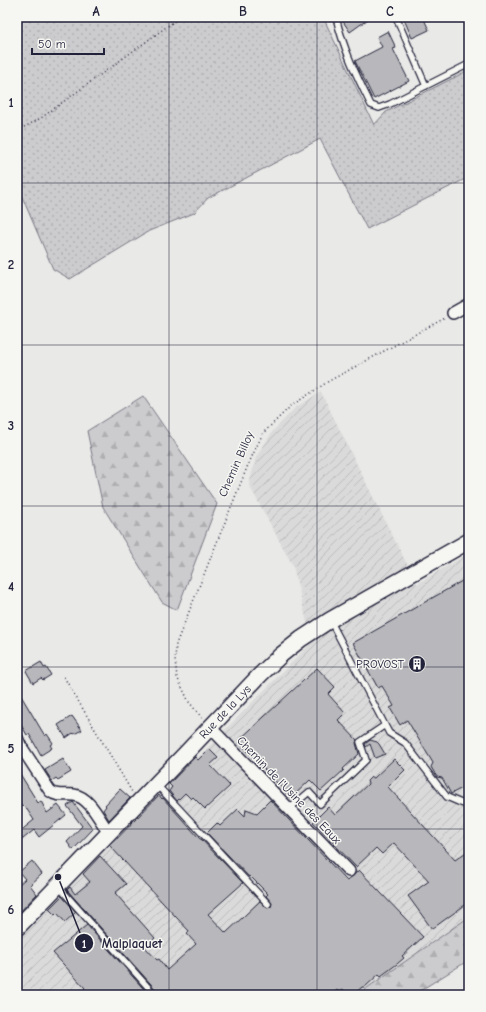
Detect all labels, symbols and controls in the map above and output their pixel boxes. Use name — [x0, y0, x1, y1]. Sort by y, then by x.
text: A — [92, 4, 100, 19]
text: B — [239, 4, 247, 19]
text: C — [386, 4, 394, 19]
scale bar — [32, 30, 104, 56]
text: 50 m — [38, 37, 66, 51]
text: 1 — [8, 95, 14, 110]
text: 2 — [8, 257, 14, 272]
text: 3 — [8, 418, 14, 433]
street label: Chemin Billoy — [215, 429, 257, 499]
text: 4 — [8, 579, 14, 594]
building icon: PROVOST — [407, 654, 427, 674]
place label: PROVOST — [356, 657, 405, 671]
street label: Rue de la Lys — [196, 682, 254, 742]
street label: Chemin de l'Usine des Eaux — [234, 733, 344, 847]
text: 5 — [8, 741, 15, 756]
text: 6 — [8, 902, 15, 917]
callout: Malplaquet — [74, 931, 171, 956]
text: Malplaquet — [102, 936, 163, 951]
text: 1 — [82, 937, 87, 951]

